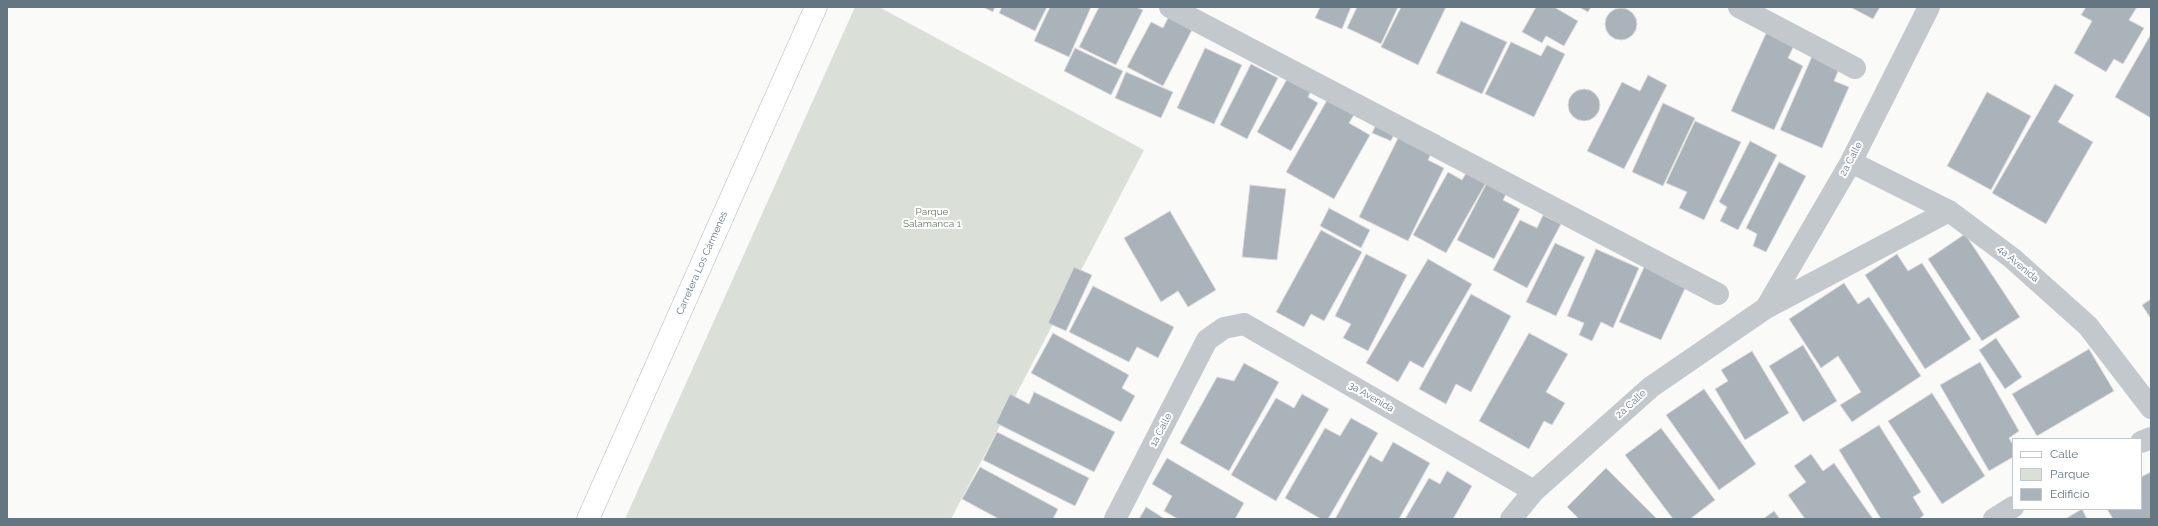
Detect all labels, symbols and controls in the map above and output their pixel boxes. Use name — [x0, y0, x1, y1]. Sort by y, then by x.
street label: 2a Calle — [1837, 140, 1865, 178]
park label: Parque Salamanca 1 — [903, 206, 961, 230]
street label: Carretera Los Cármenes — [674, 209, 730, 317]
street label: 4a Avenida — [1995, 243, 2041, 285]
street label: 3a Avenida — [1346, 379, 1396, 415]
street label: 2a Calle — [1613, 387, 1649, 421]
street label: 1a Calle — [1148, 411, 1174, 449]
legend — [2012, 438, 2142, 510]
text: Calle — [2050, 447, 2078, 461]
text: Parque — [2050, 467, 2090, 481]
text: Edificio — [2050, 487, 2090, 501]

